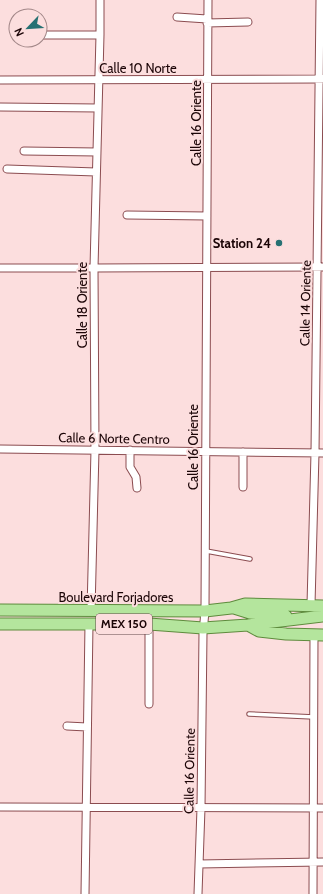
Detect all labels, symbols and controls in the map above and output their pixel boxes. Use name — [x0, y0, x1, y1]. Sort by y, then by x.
north arrow — [8, 8, 48, 48]
text: N — [11, 26, 27, 39]
street label: Calle 10 Norte — [99, 60, 177, 76]
street label: Calle 16 Oriente — [188, 80, 204, 166]
place label: Station 24 — [213, 235, 271, 251]
marker: Station 24 — [274, 238, 284, 248]
street label: Calle 14 Oriente — [296, 259, 314, 346]
street label: Calle 18 Oriente — [74, 261, 90, 348]
street label: Calle 16 Oriente — [185, 404, 201, 490]
street label: Calle 6 Norte Centro — [58, 429, 170, 447]
street label: Boulevard Forjadores — [59, 589, 174, 606]
road number: MEX 150 — [96, 614, 152, 634]
street label: Calle 16 Oriente — [180, 728, 198, 814]

